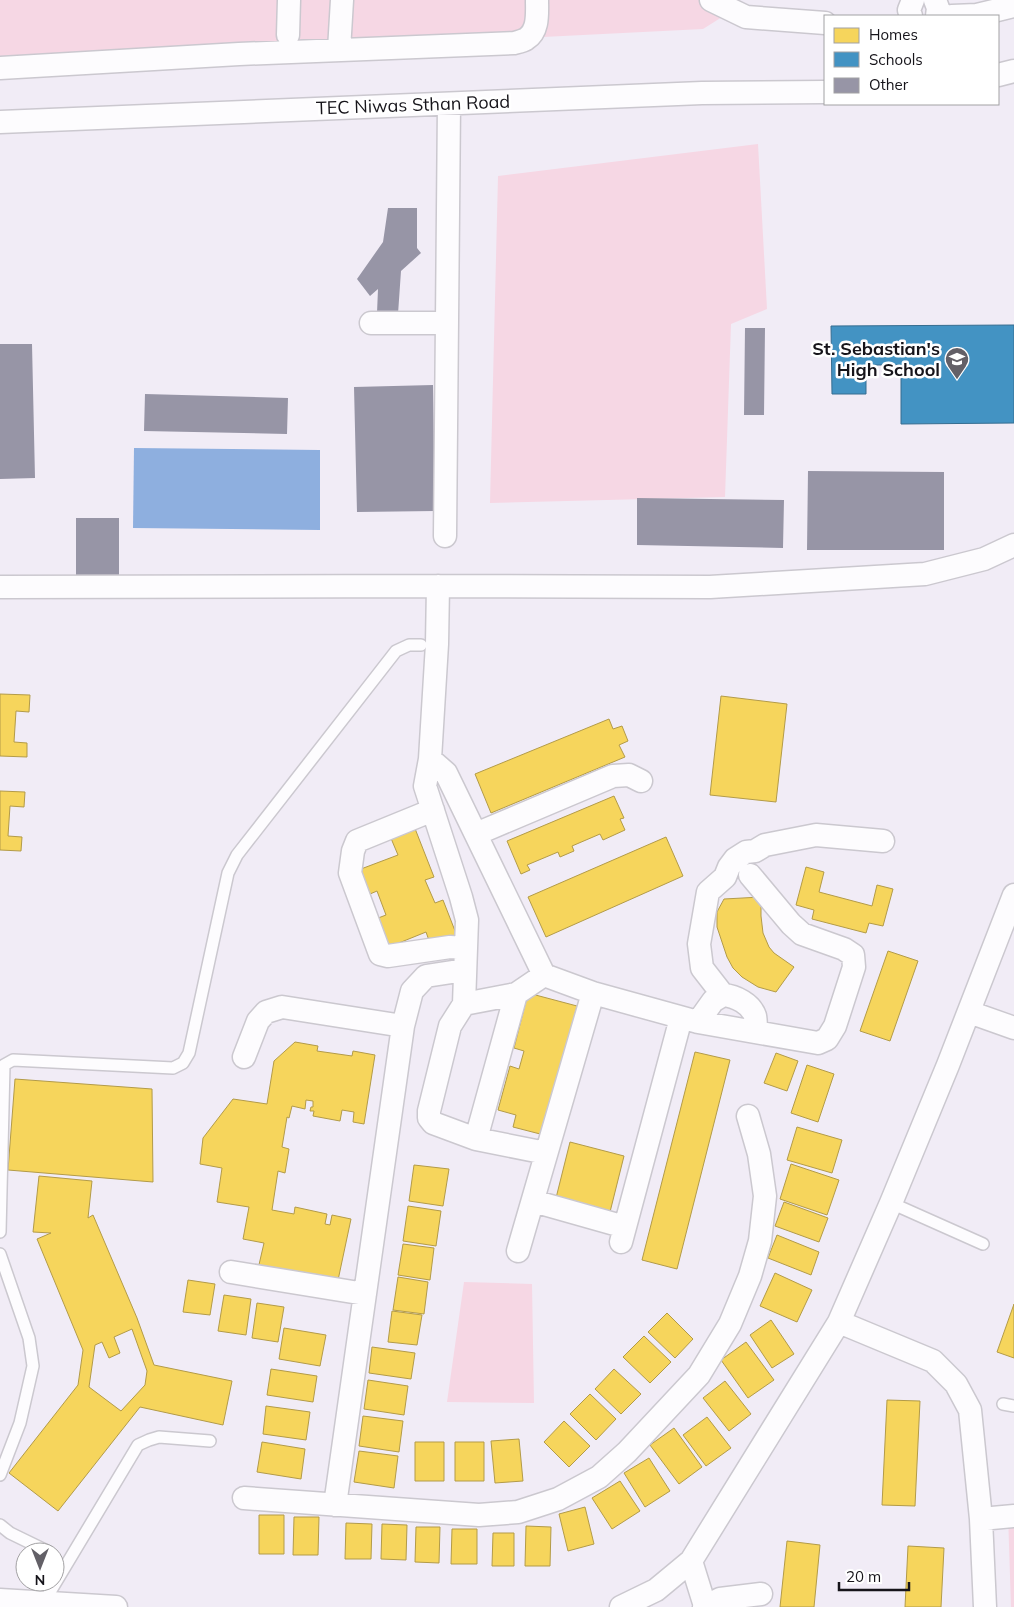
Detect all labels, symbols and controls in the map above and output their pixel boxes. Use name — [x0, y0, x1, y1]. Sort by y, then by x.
legend — [824, 15, 999, 105]
text: Homes — [869, 25, 918, 44]
text: Schools — [869, 50, 923, 69]
text: Other — [869, 75, 909, 94]
street label: TEC Niwas Sthan Road — [316, 90, 510, 119]
place label: St. Sebastian's High School — [812, 337, 940, 381]
school or university icon: St. Sebastian's High School — [944, 346, 970, 380]
north arrow — [15, 1542, 65, 1592]
scale bar — [839, 1560, 909, 1592]
text: 20 m — [846, 1567, 881, 1586]
text: N — [35, 1571, 45, 1589]

